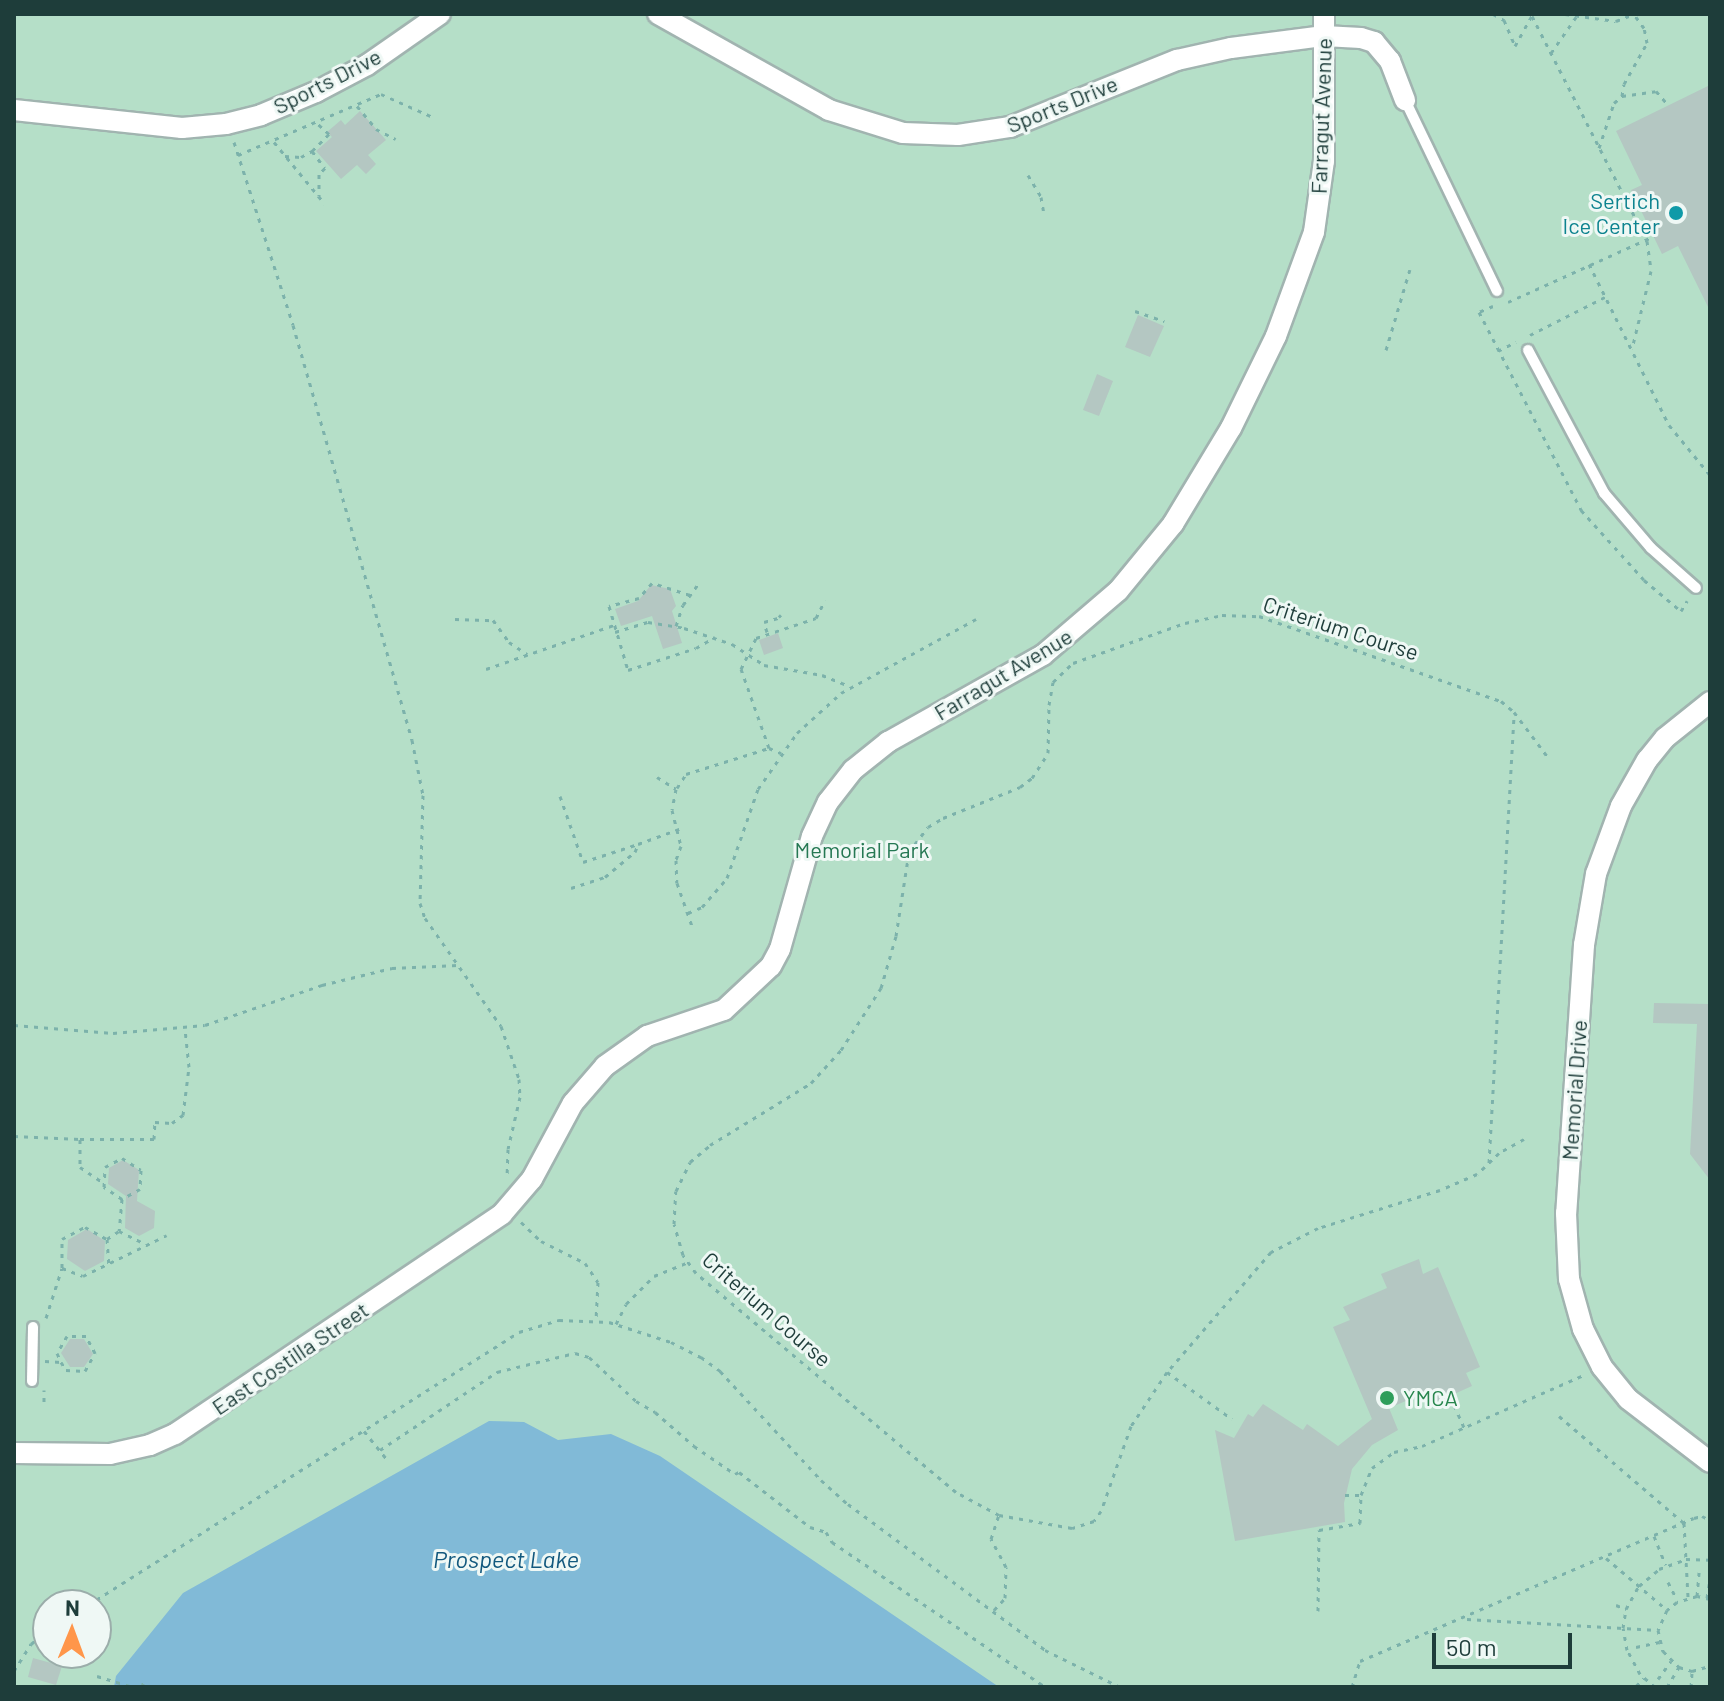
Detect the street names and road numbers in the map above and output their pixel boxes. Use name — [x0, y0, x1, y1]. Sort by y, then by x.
street label: Farragut Avenue — [1305, 38, 1337, 194]
street label: Sports Drive — [269, 43, 385, 119]
street label: Sports Drive — [1003, 70, 1121, 138]
street label: Criterium Course — [1260, 590, 1422, 666]
street label: Farragut Avenue — [929, 622, 1077, 726]
street label: Memorial Drive — [1556, 1019, 1592, 1161]
street label: Criterium Course — [697, 1246, 837, 1372]
street label: East Costilla Street — [207, 1296, 373, 1420]

